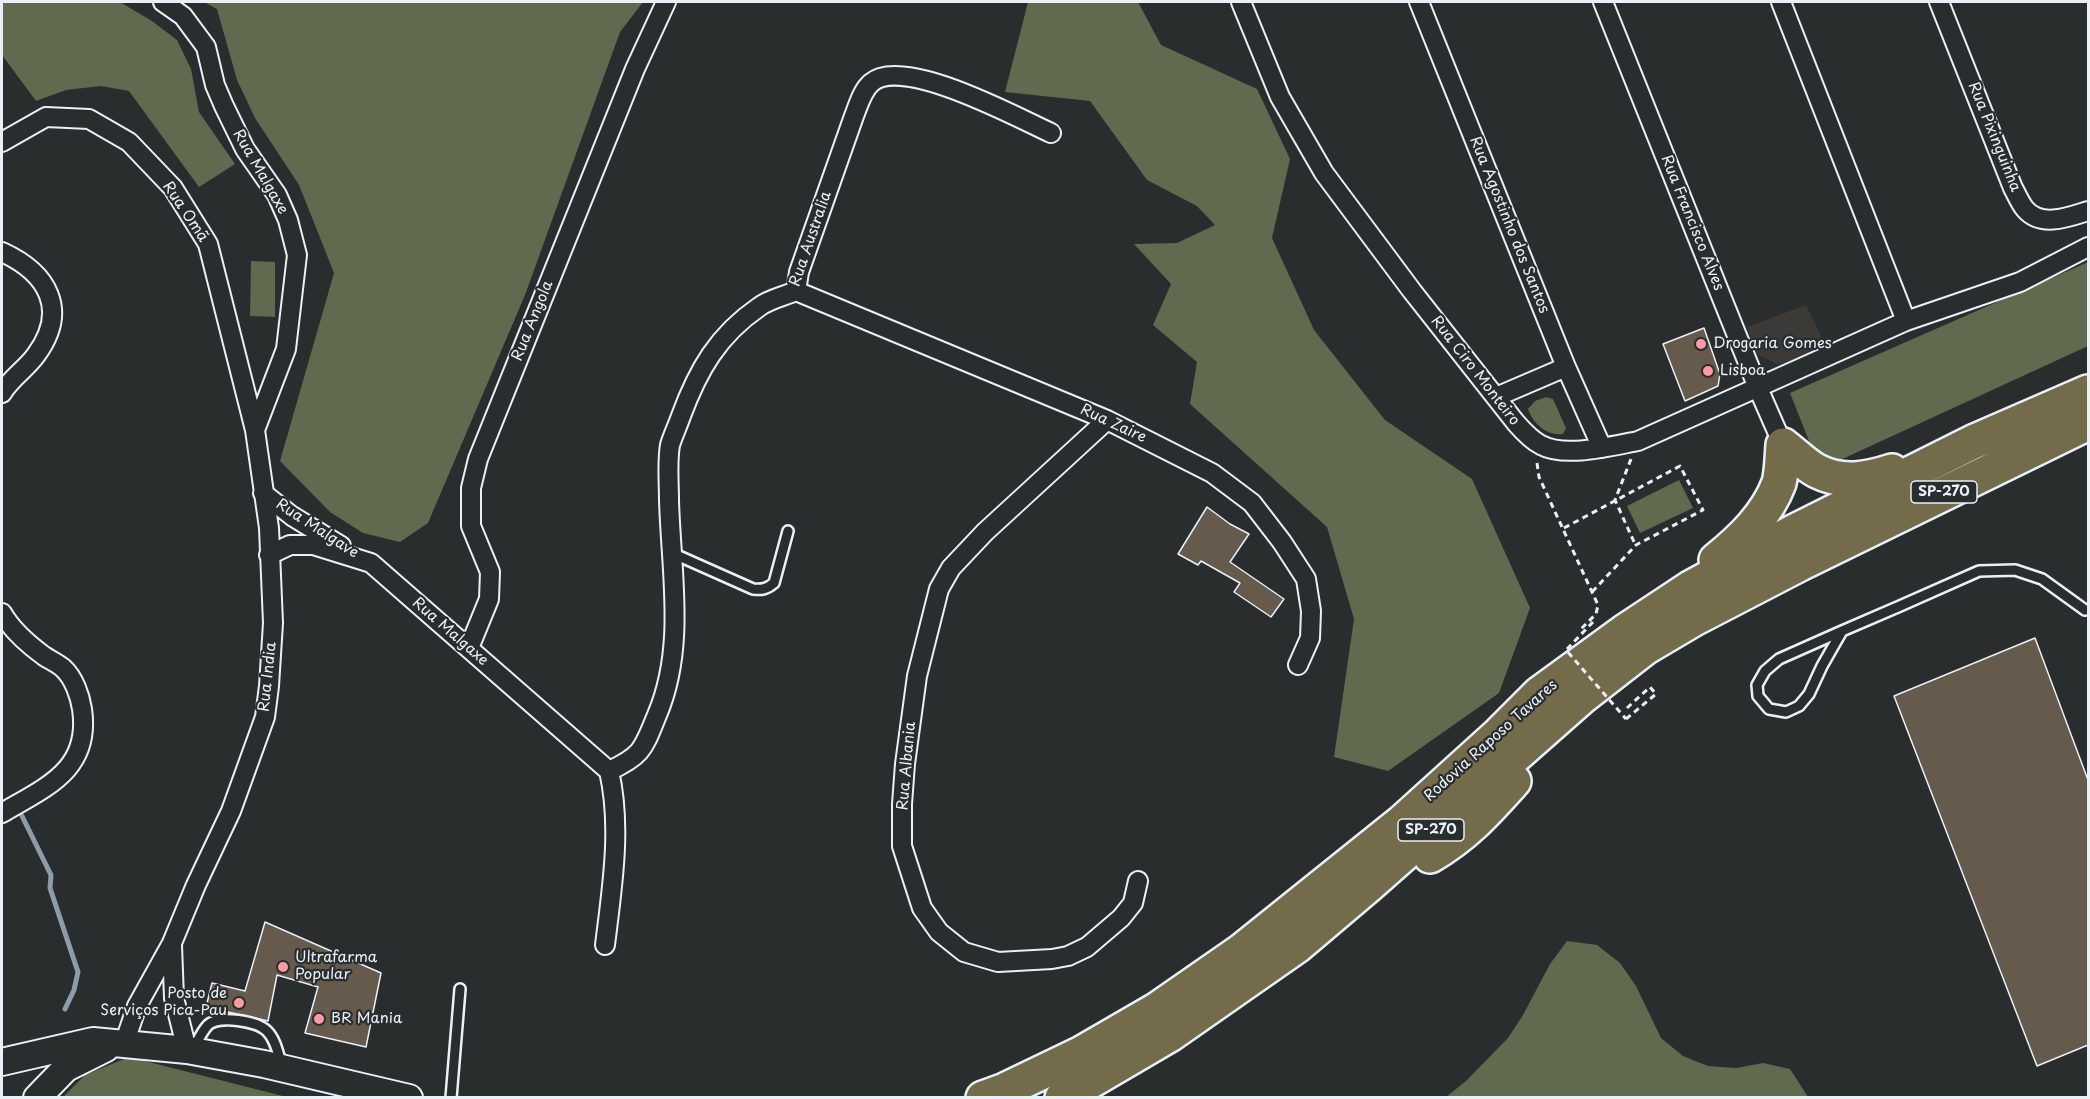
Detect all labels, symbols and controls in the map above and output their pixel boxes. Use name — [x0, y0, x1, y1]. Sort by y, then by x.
street label: Rua Pixinguinha — [1964, 80, 2024, 194]
street label: Rua Malgaxe — [228, 126, 292, 218]
street label: Rua Agostinho dos Santos — [1465, 134, 1553, 316]
street label: Rua Francisco Alves — [1657, 153, 1727, 293]
street label: Rua Omã — [158, 178, 212, 246]
street label: Rua Australia — [786, 189, 836, 289]
street label: Rua Angola — [509, 278, 557, 364]
street label: Rua Ciro Monteiro — [1427, 313, 1523, 429]
place label: Drogaria Gomes — [1713, 335, 1832, 353]
marker: Drogaria Gomes — [1694, 337, 1708, 351]
place label: Lisboa — [1720, 362, 1765, 380]
marker: Lisboa — [1701, 364, 1715, 378]
street label: Rua Zaire — [1077, 401, 1149, 447]
road number: SP-270 — [1911, 481, 1977, 503]
street label: Rua Malgave — [272, 496, 362, 562]
street label: Rua Malgaxe — [408, 594, 492, 670]
street label: Rua India — [255, 641, 281, 713]
street label: Rodovia Raposo Tavares — [1421, 676, 1561, 806]
street label: Rua Albania — [894, 721, 920, 811]
road number: SP-270 — [1398, 819, 1464, 841]
place label: Ultrafarma Popular — [295, 949, 377, 984]
marker: Ultrafarma Popular — [276, 960, 290, 974]
place label: Posto de Serviços Pica-Pau — [100, 985, 227, 1020]
marker: Posto de Serviços Pica-Pau — [232, 996, 246, 1010]
place label: BR Mania — [331, 1010, 402, 1028]
marker: BR Mania — [312, 1012, 326, 1026]

